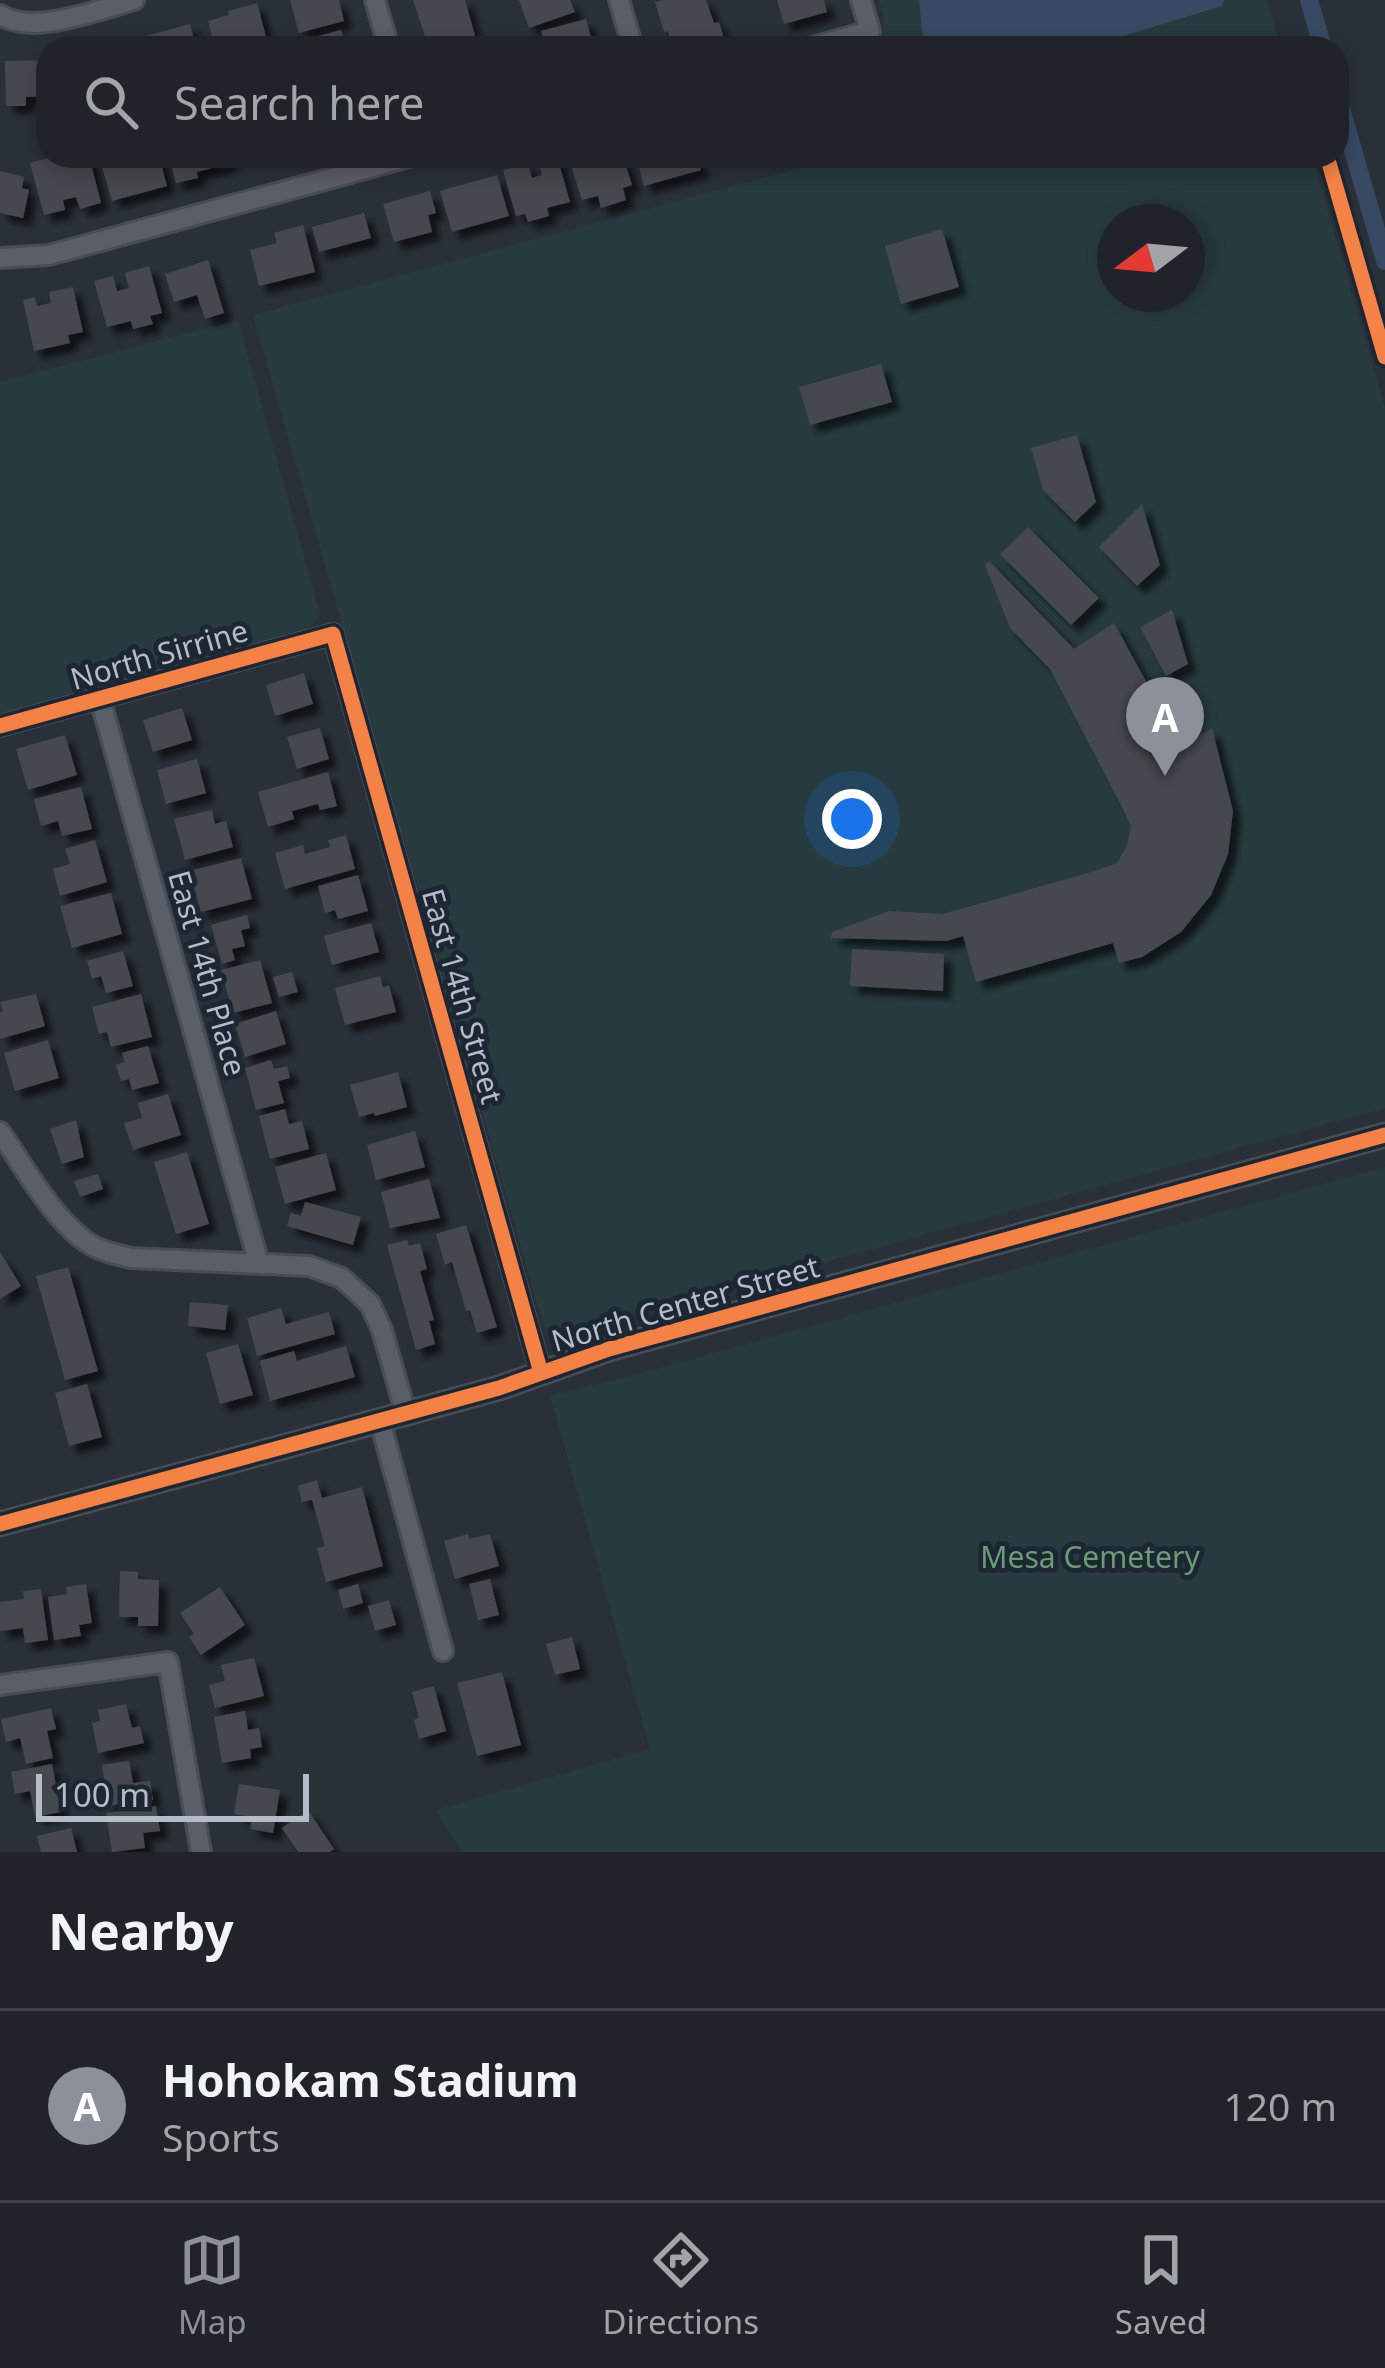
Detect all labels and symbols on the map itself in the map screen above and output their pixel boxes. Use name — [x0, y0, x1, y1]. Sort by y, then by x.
north arrow — [1097, 204, 1205, 312]
street label: North Sirrine — [66, 609, 252, 699]
pin: A — [1126, 677, 1204, 776]
your location — [822, 789, 882, 849]
street label: East 14th Place — [159, 865, 257, 1081]
street label: East 14th Street — [413, 884, 513, 1108]
street label: North Center Street — [546, 1245, 824, 1361]
park label: Mesa Cemetery — [980, 1536, 1200, 1577]
scale bar — [36, 1768, 309, 1821]

